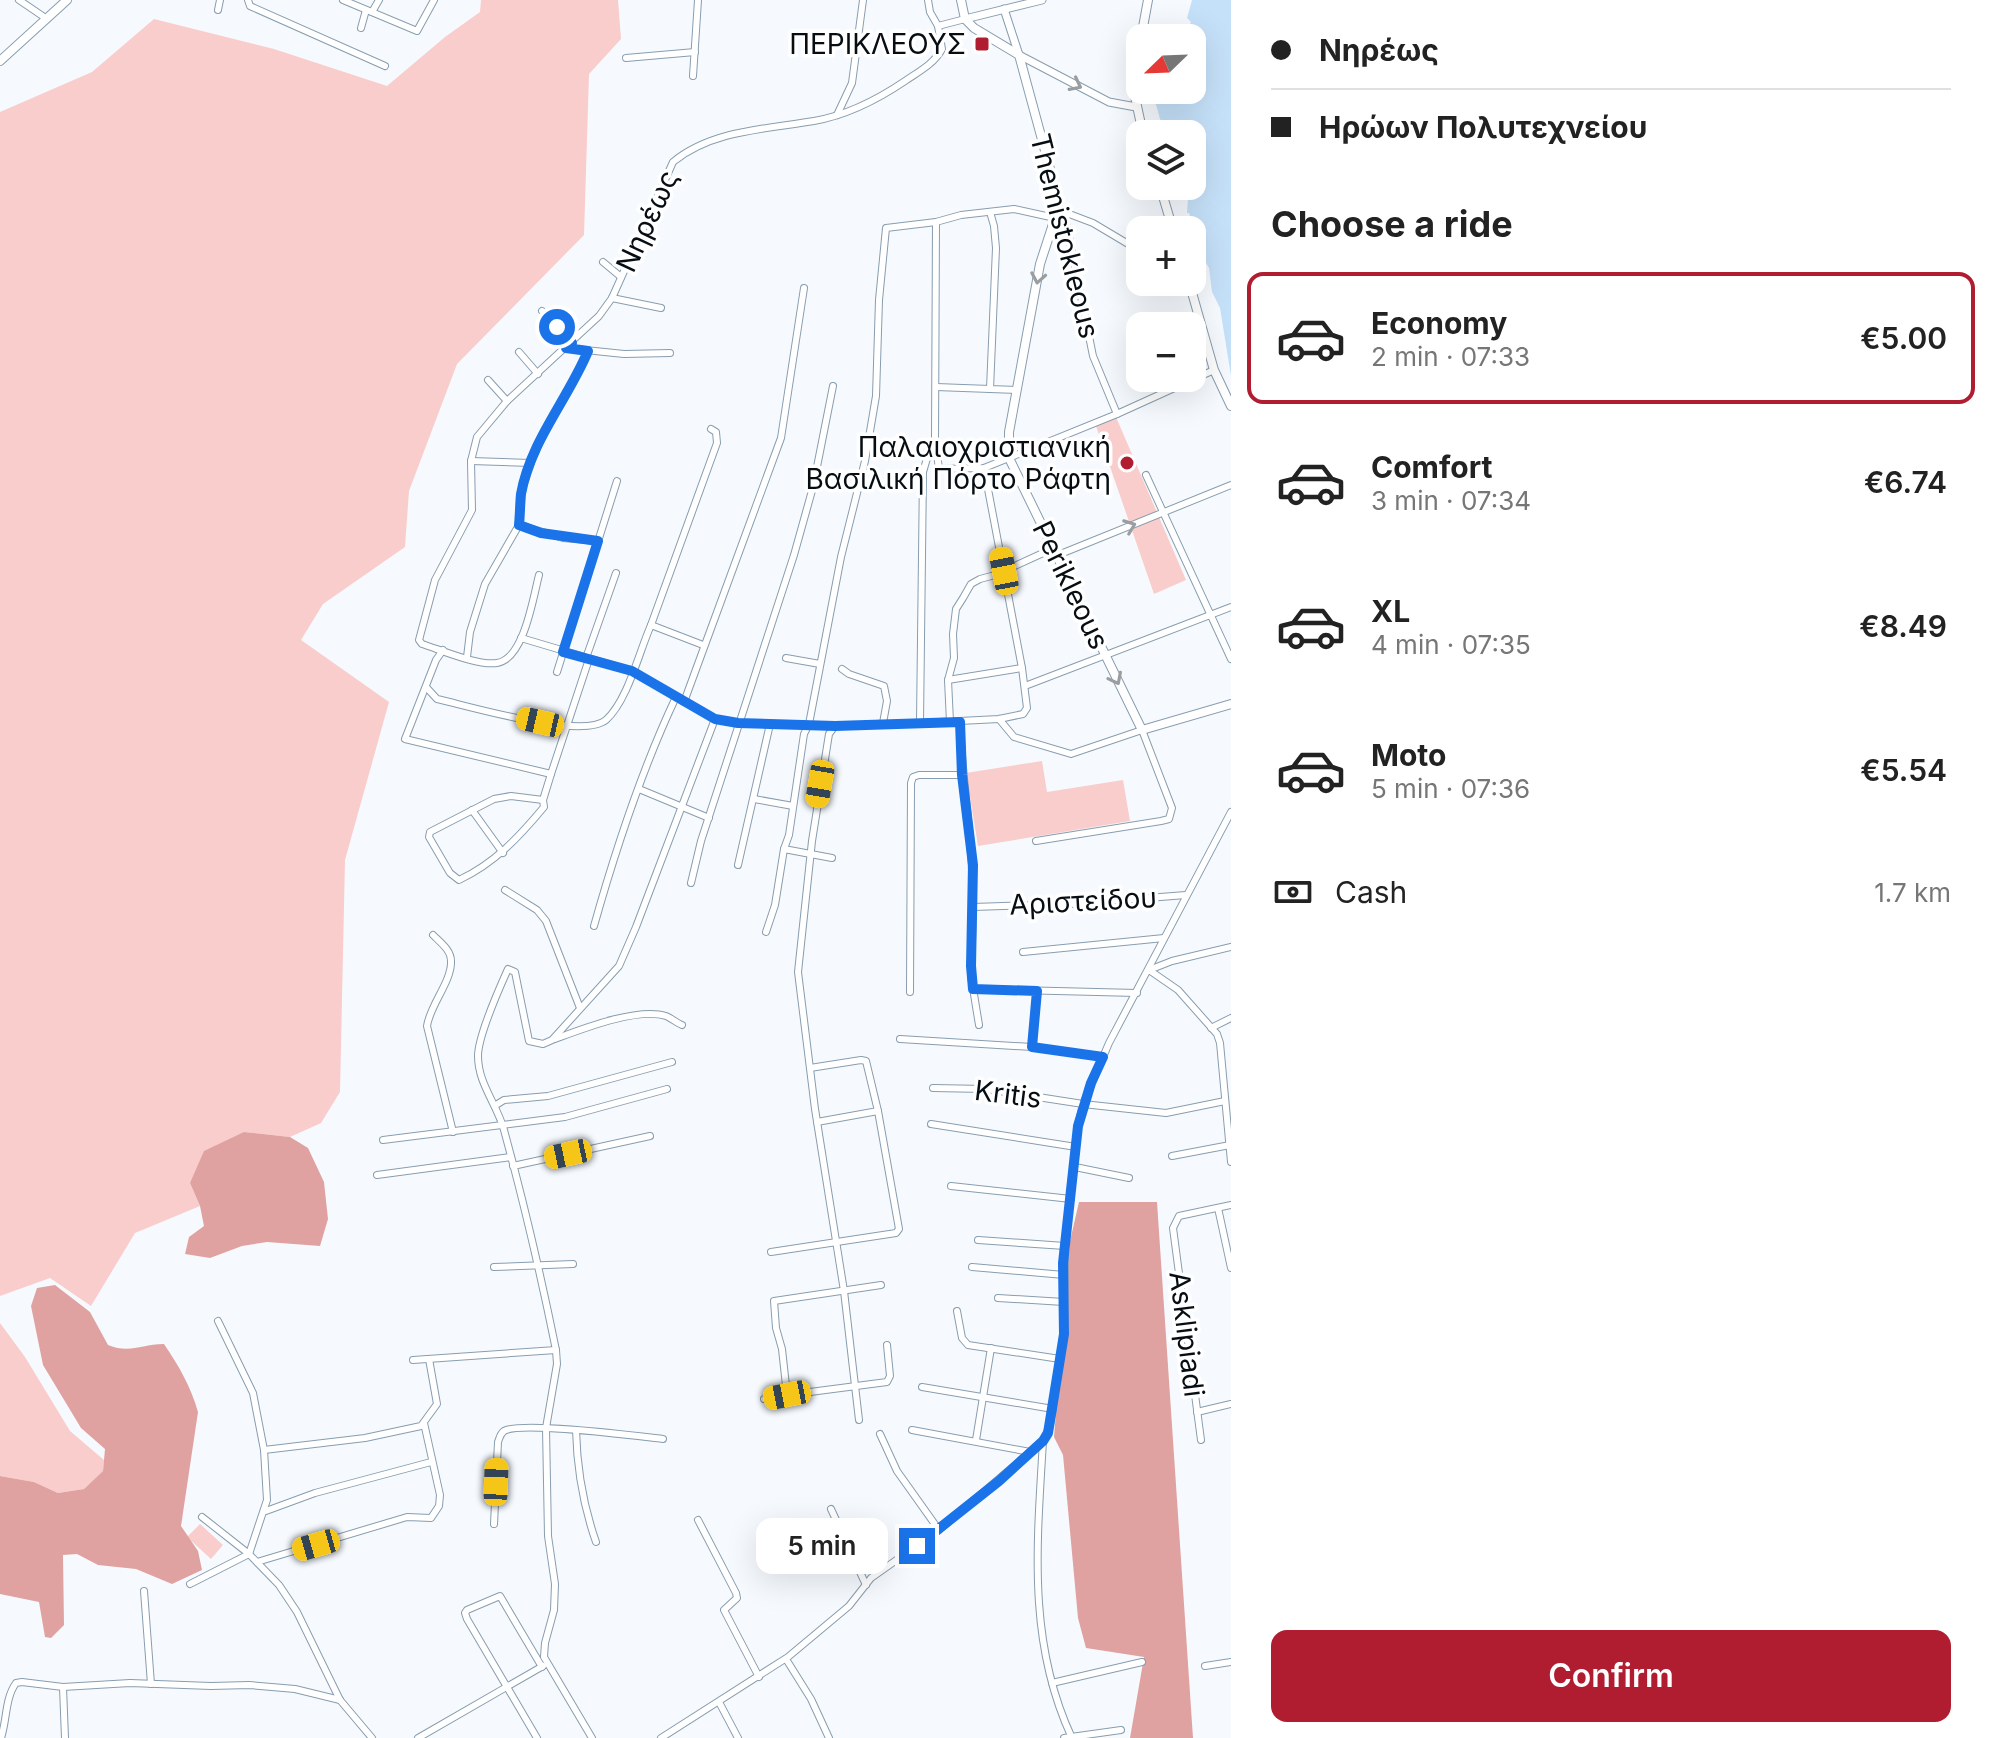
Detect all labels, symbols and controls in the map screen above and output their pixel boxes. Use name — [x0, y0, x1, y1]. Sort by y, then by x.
north arrow — [1126, 24, 1206, 104]
map controls — [1126, 24, 1206, 392]
place label: ΠΕΡΙΚΛΕΟΥΣ — [789, 27, 966, 61]
text: Νηρέως — [1319, 32, 1439, 68]
marker: ΠΕΡΙΚΛΕΟΥΣ — [973, 35, 991, 53]
one-way arrow — [1068, 76, 1082, 91]
text: Ηρώων Πολυτεχνείου — [1319, 109, 1647, 145]
button: layers — [1126, 120, 1206, 200]
street label: Themistokleous — [1023, 130, 1107, 342]
street label: Νηρέως — [609, 165, 685, 277]
text: Choose a ride — [1271, 202, 1513, 246]
button: + — [1126, 216, 1206, 296]
one-way arrow — [1030, 272, 1047, 285]
icon: car — [1275, 302, 1347, 374]
text: Economy — [1371, 305, 1507, 341]
route start — [539, 309, 575, 345]
button: − — [1126, 312, 1206, 392]
text: €5.00 — [1860, 320, 1947, 356]
text: 2 min · 07:33 — [1371, 341, 1530, 372]
place label: Παλαιοχριστιανική Βασιλική Πόρτο Ράφτη — [806, 430, 1111, 496]
icon: car — [1275, 446, 1347, 518]
text: Comfort — [1371, 449, 1492, 485]
marker: Παλαιοχριστιανική Βασιλική Πόρτο Ράφτη — [1118, 454, 1136, 472]
text: €6.74 — [1864, 464, 1947, 500]
text: 3 min · 07:34 — [1371, 485, 1531, 516]
street label: Perikleous — [1025, 515, 1117, 655]
one-way arrow — [1122, 519, 1136, 535]
car — [988, 545, 1020, 597]
icon: car — [1275, 590, 1347, 662]
text: XL — [1371, 593, 1410, 629]
text: €8.49 — [1859, 608, 1947, 644]
text: 4 min · 07:35 — [1371, 629, 1531, 660]
one-way arrow — [1107, 670, 1122, 685]
car — [514, 705, 566, 739]
icon: car — [1275, 734, 1347, 806]
text: Moto — [1371, 737, 1446, 773]
text: €5.54 — [1860, 752, 1947, 788]
car — [804, 758, 836, 810]
text: 5 min · 07:36 — [1371, 773, 1530, 804]
icon: cash — [1271, 870, 1315, 914]
text: Cash — [1335, 874, 1407, 910]
text: 1.7 km — [1874, 877, 1951, 908]
street label: Αριστείδου — [1008, 880, 1158, 922]
street label: Kritis — [973, 1073, 1043, 1115]
car — [542, 1137, 594, 1171]
street label: Asklipiadi — [1162, 1269, 1212, 1399]
car — [761, 1379, 813, 1411]
car — [483, 1458, 509, 1506]
callout: 5 min — [757, 1518, 889, 1574]
car — [290, 1527, 342, 1563]
route end — [899, 1528, 935, 1564]
text: 5 min — [787, 1530, 857, 1561]
button: Confirm — [1271, 1630, 1951, 1722]

